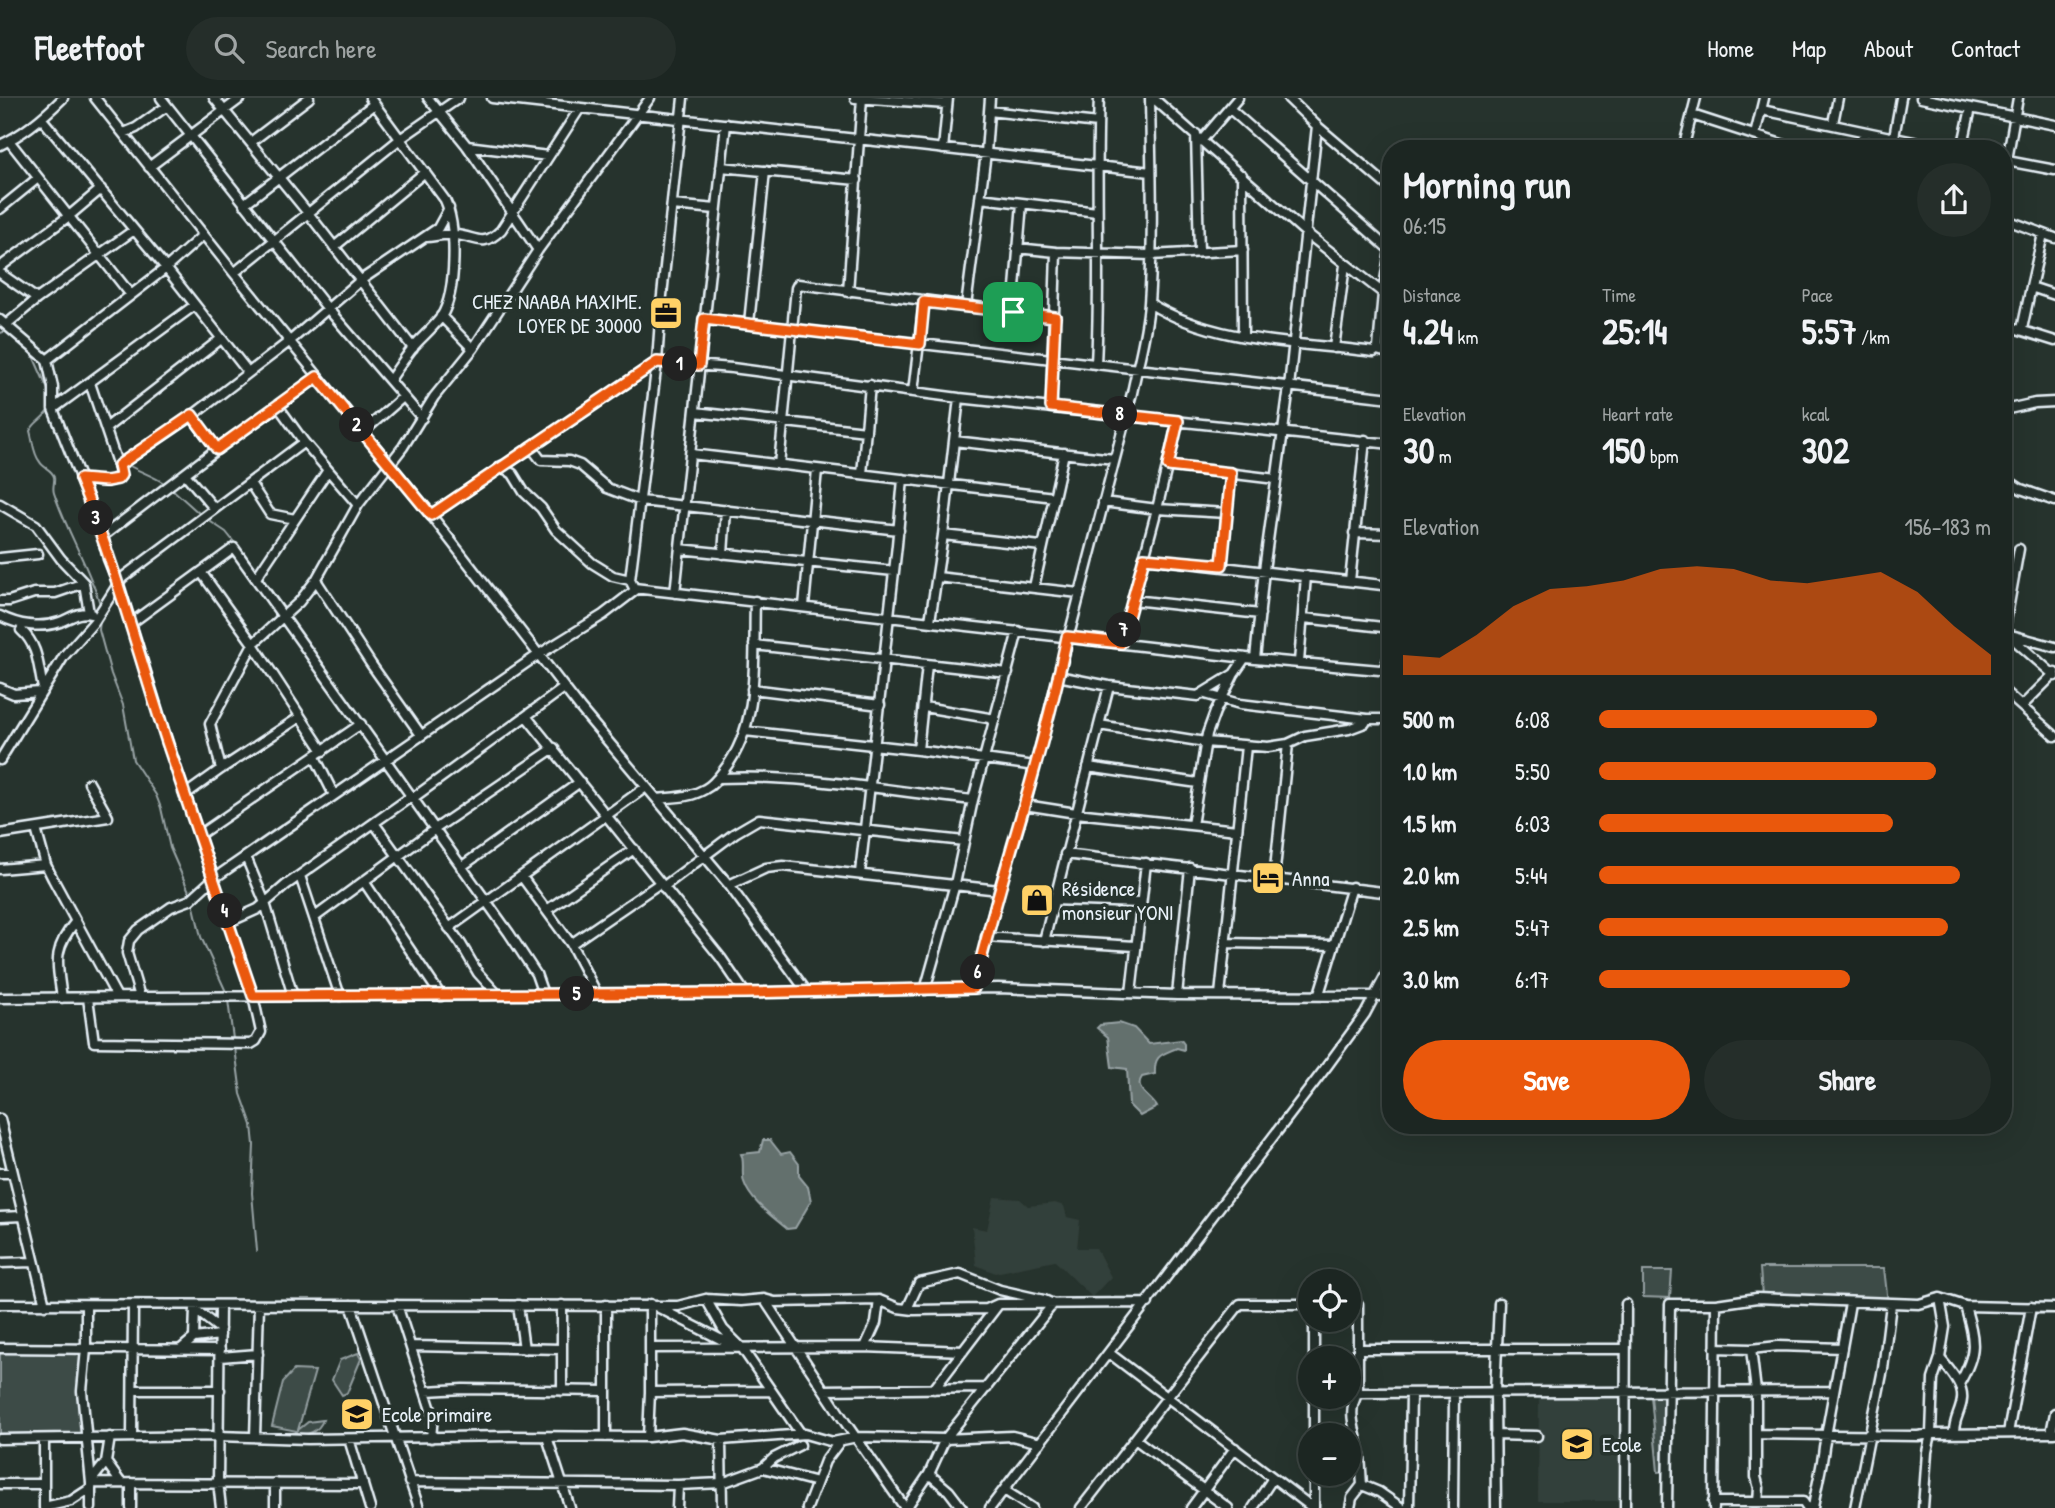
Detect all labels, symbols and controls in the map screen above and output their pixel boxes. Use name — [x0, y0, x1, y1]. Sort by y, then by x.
search box — [186, 17, 676, 80]
text: Fleetfoot — [35, 26, 144, 70]
icon: search — [210, 29, 248, 67]
text: Search here — [266, 31, 377, 66]
text: Home — [1707, 32, 1754, 64]
text: Map — [1792, 32, 1826, 64]
text: About — [1864, 32, 1913, 64]
text: Contact — [1951, 32, 2020, 64]
text: Morning run — [1403, 158, 1571, 210]
button: share — [1917, 163, 1991, 237]
text: 06:15 — [1403, 210, 1446, 241]
pin — [983, 282, 1043, 342]
text: Distance — [1403, 282, 1461, 308]
text: Time — [1602, 282, 1636, 308]
text: Pace — [1802, 282, 1833, 308]
place label: CHEZ NAABA MAXIME. LOYER DE 30000 — [472, 287, 642, 340]
icon: arrive — [994, 293, 1032, 331]
office icon: CHEZ NAABA MAXIME. LOYER DE 30000 — [647, 294, 685, 332]
text: 4.24 — [1403, 308, 1453, 355]
text: 25:14 — [1602, 308, 1667, 355]
text: 5:57 — [1802, 308, 1857, 355]
text: km — [1453, 324, 1478, 350]
text: /km — [1857, 324, 1890, 350]
pin: 1 — [662, 346, 698, 382]
text: 1 — [676, 350, 683, 376]
pin: 8 — [1102, 396, 1138, 432]
text: 8 — [1115, 400, 1124, 426]
text: Elevation — [1403, 401, 1466, 427]
text: Heart rate — [1602, 401, 1673, 427]
text: kcal — [1802, 401, 1829, 427]
pin: 2 — [340, 408, 374, 442]
text: 2 — [352, 411, 361, 437]
text: 30 — [1403, 427, 1434, 474]
text: 150 — [1602, 427, 1646, 474]
text: 302 — [1802, 427, 1849, 474]
text: m — [1434, 443, 1452, 469]
text: bpm — [1646, 443, 1679, 469]
pin: 3 — [78, 500, 114, 536]
text: 3 — [91, 504, 100, 530]
text: Elevation — [1403, 511, 1479, 542]
text: 156–183 m — [1905, 511, 1991, 542]
pin: 7 — [1106, 612, 1142, 648]
text: 7 — [1119, 616, 1128, 642]
text: 500 m — [1403, 704, 1454, 735]
text: 6:08 — [1515, 704, 1550, 735]
text: 1.0 km — [1403, 756, 1457, 787]
text: 5:50 — [1515, 756, 1550, 787]
text: 1.5 km — [1403, 808, 1456, 839]
text: 6:03 — [1515, 808, 1550, 839]
hotel icon: Anna — [1249, 859, 1287, 897]
text: 2.0 km — [1403, 860, 1459, 891]
text: 5:44 — [1515, 860, 1547, 891]
place label: Anna — [1292, 864, 1329, 893]
place label: Résidence monsieur YONI — [1062, 874, 1174, 927]
shop icon: Résidence monsieur YONI — [1018, 881, 1056, 919]
pin: 4 — [208, 894, 243, 928]
text: 4 — [221, 897, 228, 923]
text: 2.5 km — [1403, 912, 1459, 943]
text: 5:47 — [1515, 912, 1550, 943]
pin: 6 — [960, 954, 996, 990]
text: 6 — [974, 958, 981, 984]
text: 3.0 km — [1403, 964, 1459, 995]
text: 6:17 — [1515, 964, 1549, 995]
pin: 5 — [560, 976, 594, 1012]
text: 5 — [572, 980, 581, 1006]
button: Save — [1403, 1040, 1690, 1120]
button: Share — [1704, 1040, 1991, 1120]
map controls — [1298, 1269, 1361, 1486]
button: locate — [1298, 1269, 1361, 1332]
button: + — [1298, 1346, 1361, 1409]
school or university icon: Ecole primaire — [338, 1395, 376, 1433]
place label: Ecole primaire — [382, 1400, 492, 1429]
button: − — [1298, 1423, 1361, 1486]
school or university icon: Ecole — [1558, 1425, 1596, 1463]
place label: Ecole — [1602, 1430, 1642, 1459]

